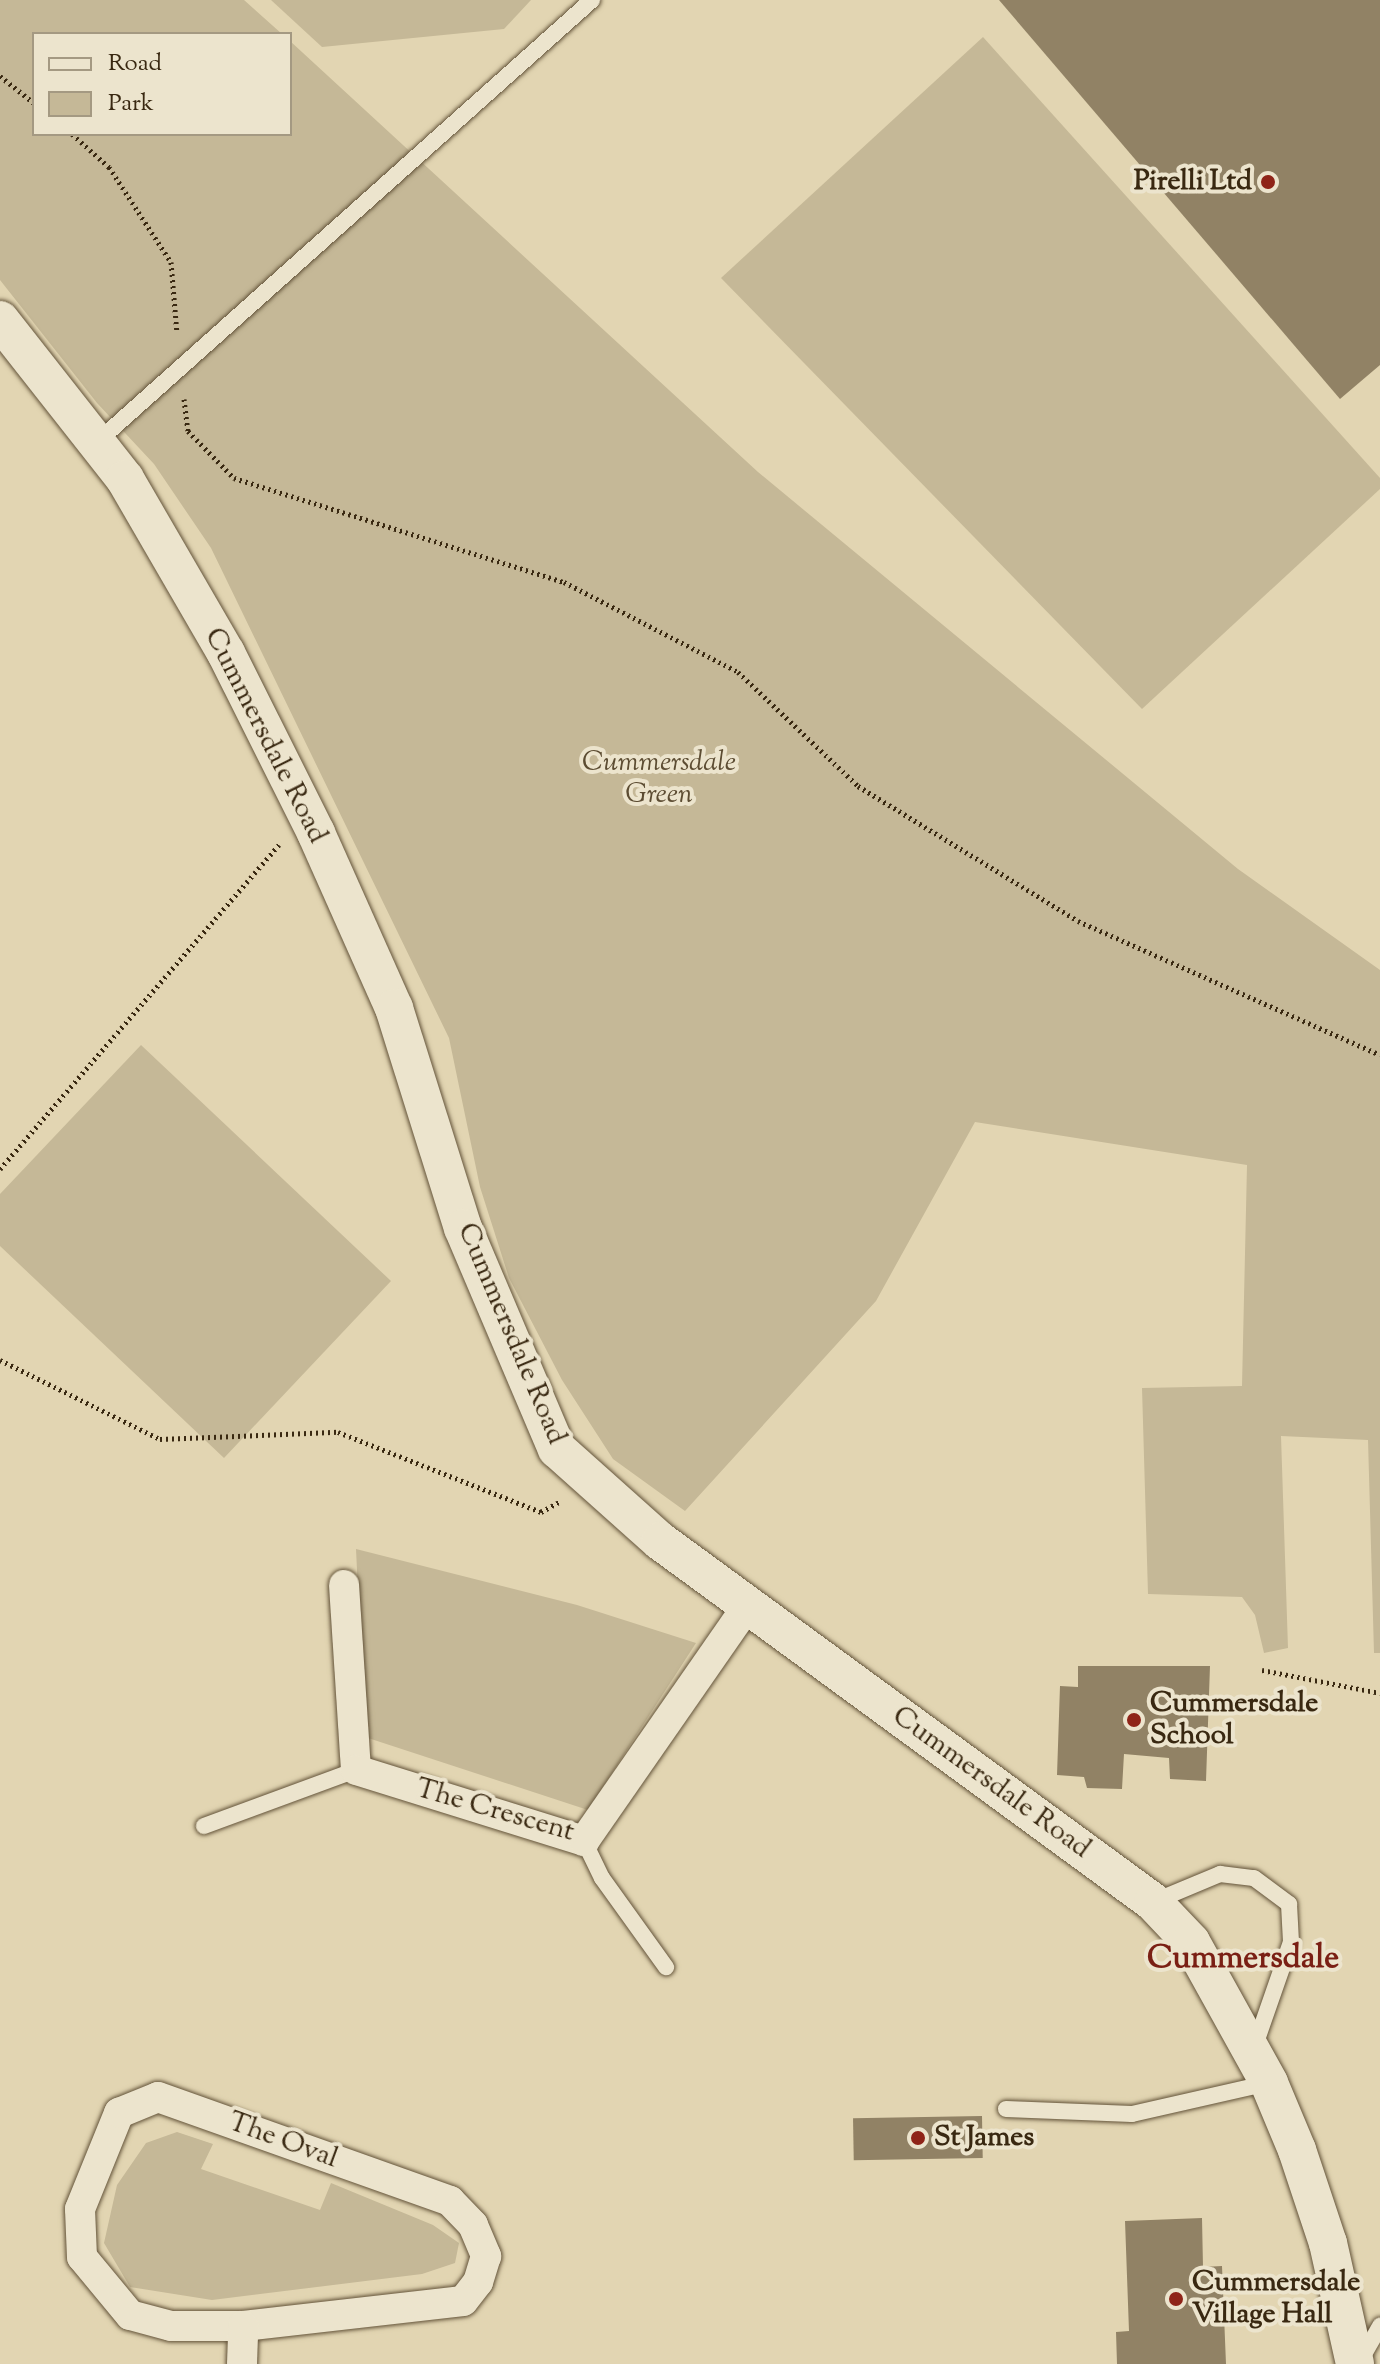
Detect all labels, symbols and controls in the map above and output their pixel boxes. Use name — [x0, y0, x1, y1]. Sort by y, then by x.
legend — [32, 32, 292, 136]
text: Road — [108, 47, 162, 81]
text: Park — [108, 87, 154, 121]
place label: Pirelli Ltd — [1134, 165, 1252, 199]
marker: Pirelli Ltd — [1259, 173, 1277, 191]
street label: Cummersdale Road — [196, 623, 334, 849]
park label: Cummersdale Green — [582, 746, 736, 812]
street label: Cummersdale Road — [449, 1218, 573, 1450]
place label: Cummersdale School — [1150, 1687, 1318, 1753]
street label: Cummersdale Road — [885, 1700, 1097, 1866]
marker: Cummersdale School — [1125, 1711, 1143, 1729]
street label: The Crescent — [412, 1772, 578, 1850]
district label: Cummersdale — [1147, 1940, 1339, 1978]
street label: The Oval — [224, 2106, 342, 2176]
place label: St James — [934, 2121, 1034, 2155]
marker: St James — [909, 2129, 927, 2147]
place label: Cummersdale Village Hall — [1192, 2266, 1360, 2332]
marker: Cummersdale Village Hall — [1167, 2290, 1185, 2308]

